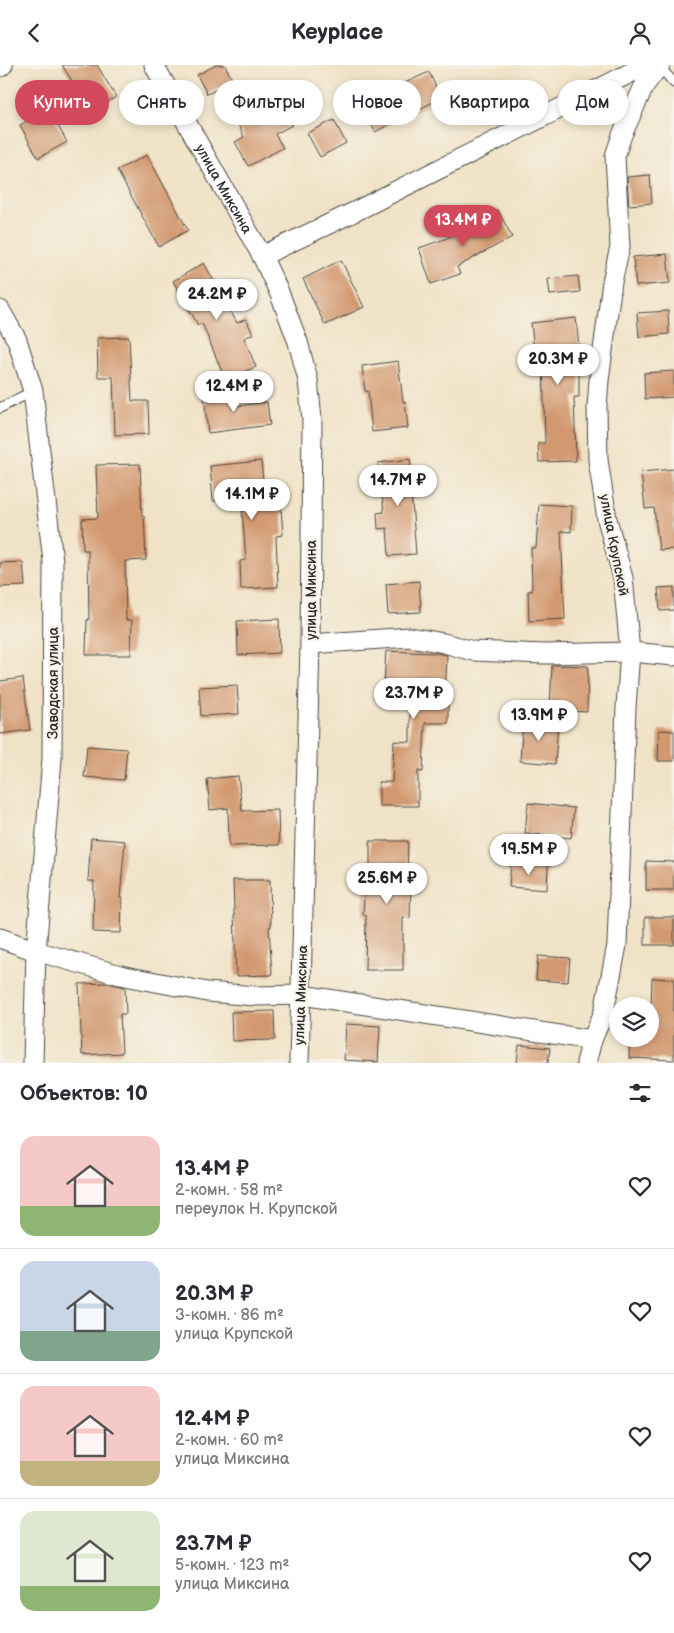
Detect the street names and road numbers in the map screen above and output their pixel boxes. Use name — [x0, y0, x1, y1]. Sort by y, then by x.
street label: улица Миксина — [192, 141, 256, 237]
street label: улица Крупской — [596, 493, 632, 597]
street label: улица Миксина — [303, 539, 320, 640]
street label: Заводская улица — [45, 626, 62, 739]
street label: улица Миксина — [291, 944, 311, 1045]

